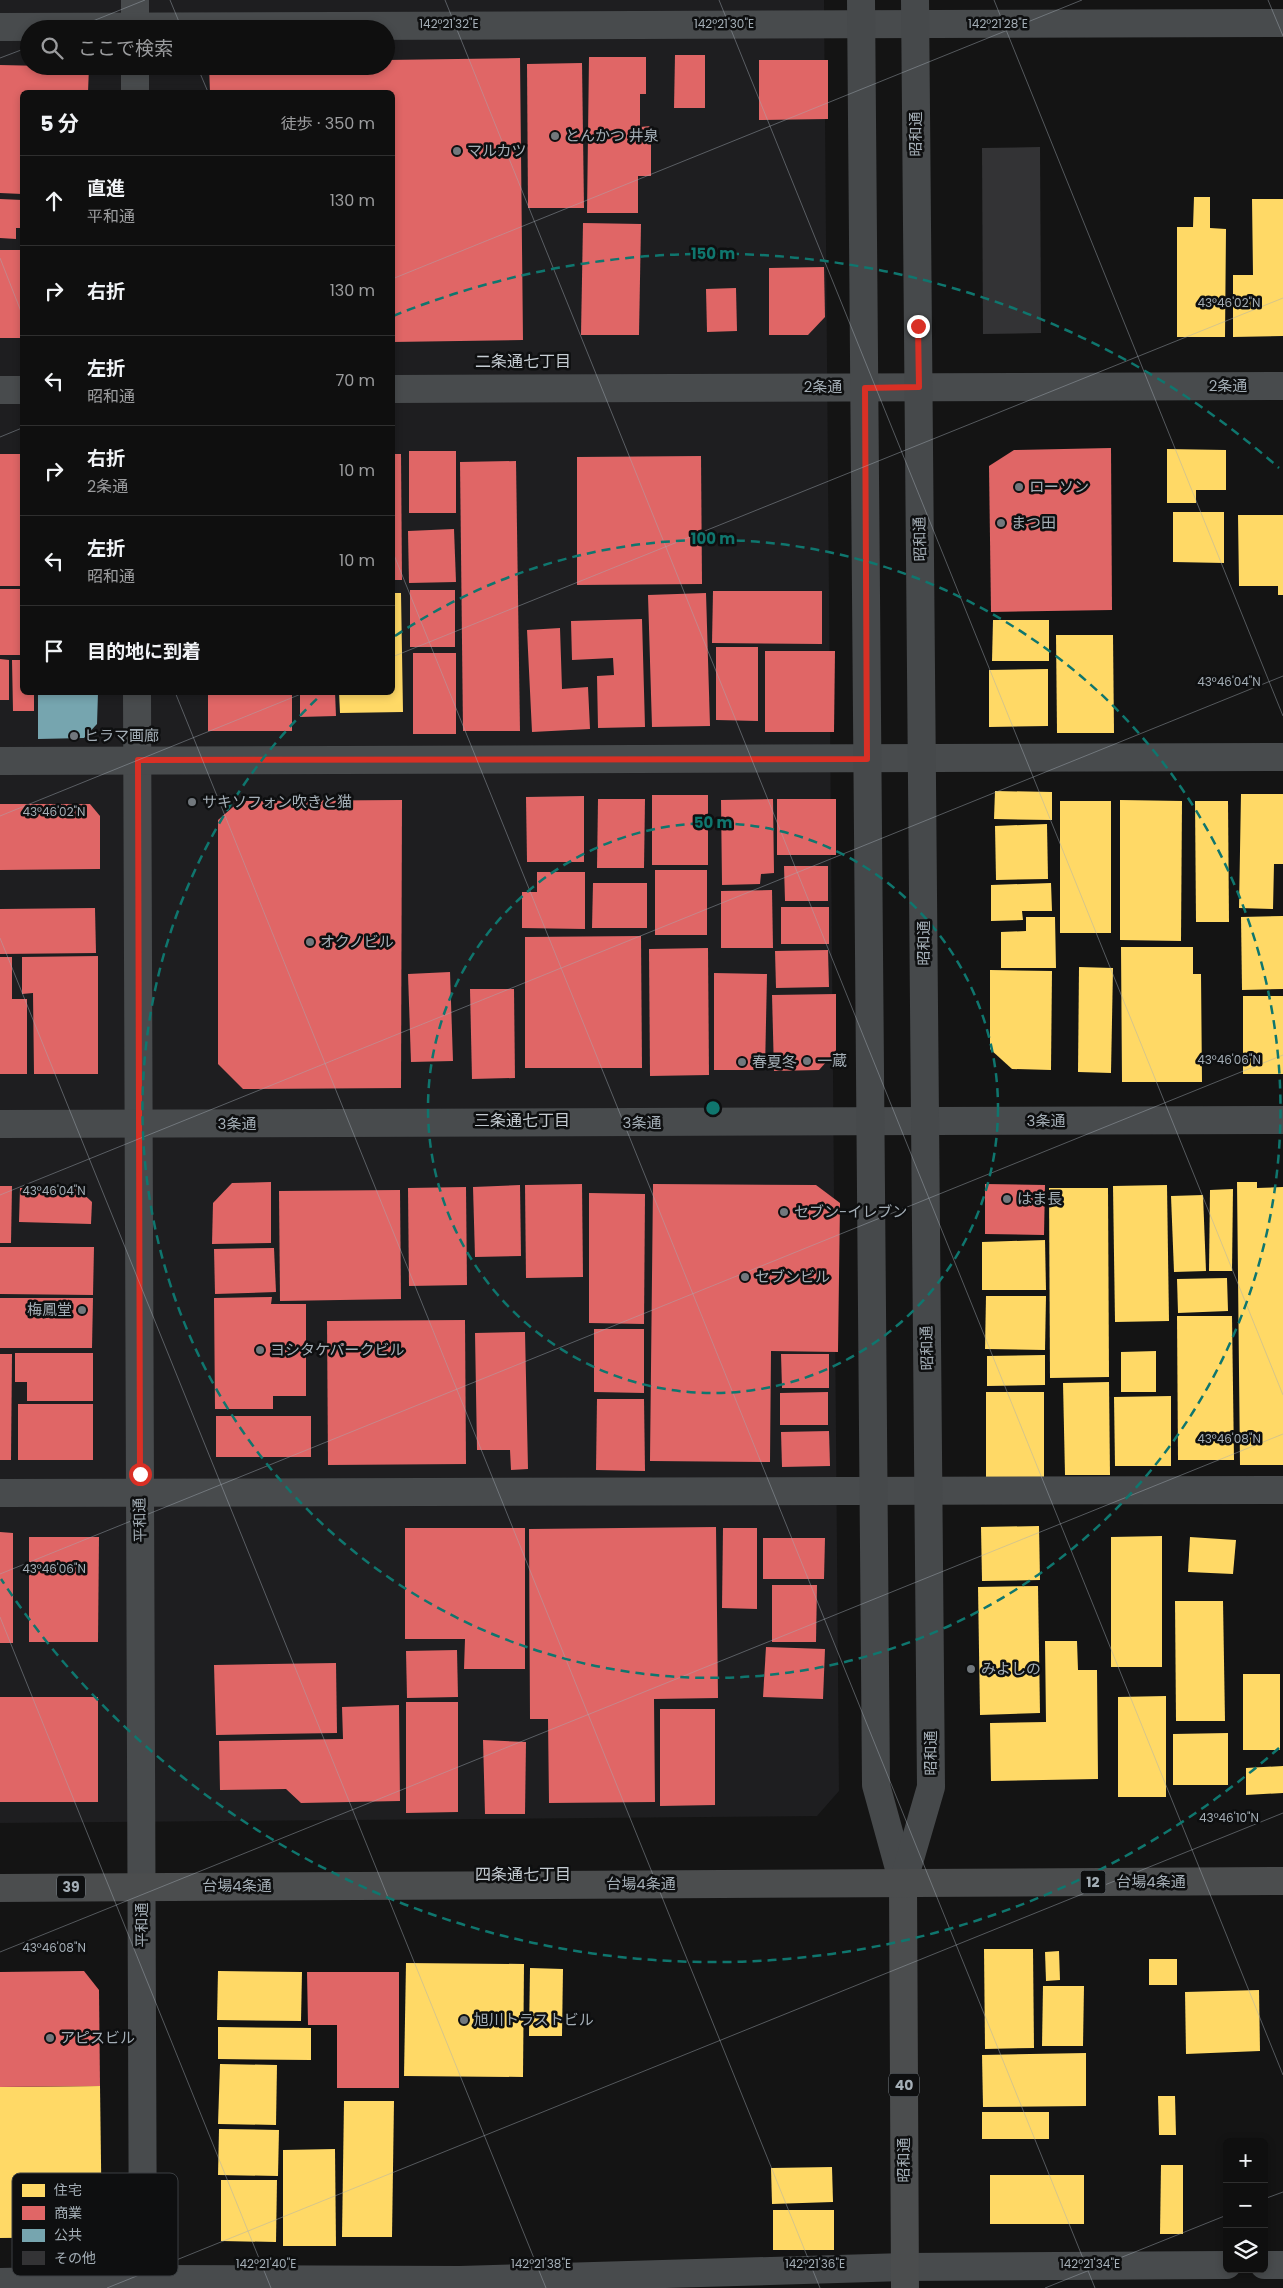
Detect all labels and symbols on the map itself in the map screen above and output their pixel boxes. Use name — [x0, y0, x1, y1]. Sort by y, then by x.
text: 142°21'32"E — [419, 15, 479, 32]
text: 142°21'30"E — [694, 15, 754, 32]
text: 142°21'28"E — [968, 15, 1028, 32]
street label: 昭和通 — [905, 111, 926, 157]
place label: とんかつ 井泉 — [565, 125, 659, 146]
marker: とんかつ 井泉 — [549, 130, 561, 142]
place label: マルカツ — [467, 140, 527, 161]
marker: マルカツ — [451, 145, 463, 157]
text: 150 m — [691, 243, 735, 264]
text: 43°46'02"N — [1198, 294, 1261, 311]
route end — [907, 315, 930, 338]
district label: 二条通七丁目 — [475, 350, 571, 373]
street label: 2条通 — [1209, 375, 1247, 396]
street label: 2条通 — [804, 376, 842, 397]
place label: ローソン — [1029, 476, 1089, 497]
marker: ローソン — [1013, 481, 1025, 493]
place label: まつ田 — [1011, 512, 1056, 533]
street label: 昭和通 — [909, 516, 930, 562]
marker: まつ田 — [995, 517, 1007, 529]
text: 100 m — [691, 528, 735, 549]
text: 43°46'04"N — [1197, 673, 1261, 690]
place label: ヒラマ画廊 — [84, 725, 159, 746]
marker: ヒラマ画廊 — [68, 730, 80, 742]
place label: サキソフォン吹きと猫 — [202, 791, 352, 812]
marker: サキソフォン吹きと猫 — [186, 796, 198, 808]
text: 43°46'02"N — [23, 803, 86, 820]
text: 50 m — [694, 812, 732, 833]
street label: 昭和通 — [913, 920, 934, 966]
place label: オクノビル — [320, 931, 394, 952]
marker: オクノビル — [304, 936, 316, 948]
place label: 一蔵 — [817, 1050, 847, 1071]
place label: 春夏冬 — [752, 1051, 797, 1072]
text: 43°46'06"N — [1197, 1051, 1261, 1068]
marker: 一蔵 — [801, 1055, 813, 1067]
marker: 春夏冬 — [736, 1056, 748, 1068]
centre of rings — [704, 1099, 722, 1117]
district label: 三条通七丁目 — [474, 1109, 570, 1132]
street label: 3条通 — [1027, 1110, 1065, 1131]
street label: 3条通 — [623, 1112, 661, 1133]
street label: 3条通 — [218, 1113, 256, 1134]
text: 43°46'04"N — [22, 1182, 86, 1199]
place label: はま長 — [1017, 1188, 1062, 1209]
marker: はま長 — [1001, 1193, 1013, 1205]
place label: セブン-イレブン — [794, 1201, 907, 1222]
marker: セブン-イレブン — [778, 1206, 790, 1218]
place label: セブンビル — [755, 1266, 830, 1287]
marker: セブンビル — [739, 1271, 751, 1283]
place label: 梅鳳堂 — [27, 1299, 72, 1320]
marker: 梅鳳堂 — [76, 1304, 88, 1316]
street label: 昭和通 — [916, 1325, 937, 1371]
place label: ヨシタケパークビル — [270, 1339, 404, 1360]
marker: ヨシタケパークビル — [254, 1344, 266, 1356]
text: 43°46'08"N — [1197, 1430, 1261, 1447]
route start — [129, 1463, 152, 1486]
street label: 平和通 — [129, 1497, 150, 1543]
text: 43°46'06"N — [22, 1560, 86, 1577]
place label: みよしの — [981, 1658, 1041, 1679]
marker: みよしの — [965, 1663, 977, 1675]
street label: 昭和通 — [920, 1730, 941, 1776]
text: 43°46'10"N — [1199, 1809, 1259, 1826]
district label: 四条通七丁目 — [475, 1863, 571, 1886]
road number: 12 — [1080, 1870, 1106, 1894]
street label: 台場4条通 — [1116, 1871, 1186, 1892]
street label: 台場4条通 — [606, 1873, 676, 1894]
road number: 39 — [57, 1875, 85, 1898]
street label: 台場4条通 — [202, 1875, 272, 1896]
street label: 平和通 — [131, 1902, 152, 1948]
text: 43°46'08"N — [22, 1939, 86, 1956]
place label: 旭川トラストビル — [474, 2009, 594, 2030]
marker: 旭川トラストビル — [458, 2014, 470, 2026]
place label: アピスビル — [60, 2027, 135, 2048]
marker: アピスビル — [44, 2032, 56, 2044]
road number: 40 — [889, 2074, 919, 2096]
street label: 昭和通 — [893, 2137, 914, 2183]
legend — [12, 2173, 178, 2276]
text: 住宅 — [54, 2180, 82, 2200]
text: 商業 — [54, 2203, 82, 2223]
text: 公共 — [54, 2225, 82, 2245]
text: その他 — [54, 2248, 96, 2268]
text: 142°21'40"E — [236, 2255, 296, 2272]
text: 142°21'38"E — [511, 2255, 571, 2272]
text: 142°21'36"E — [785, 2255, 845, 2272]
text: 142°21'34"E — [1060, 2255, 1120, 2272]

